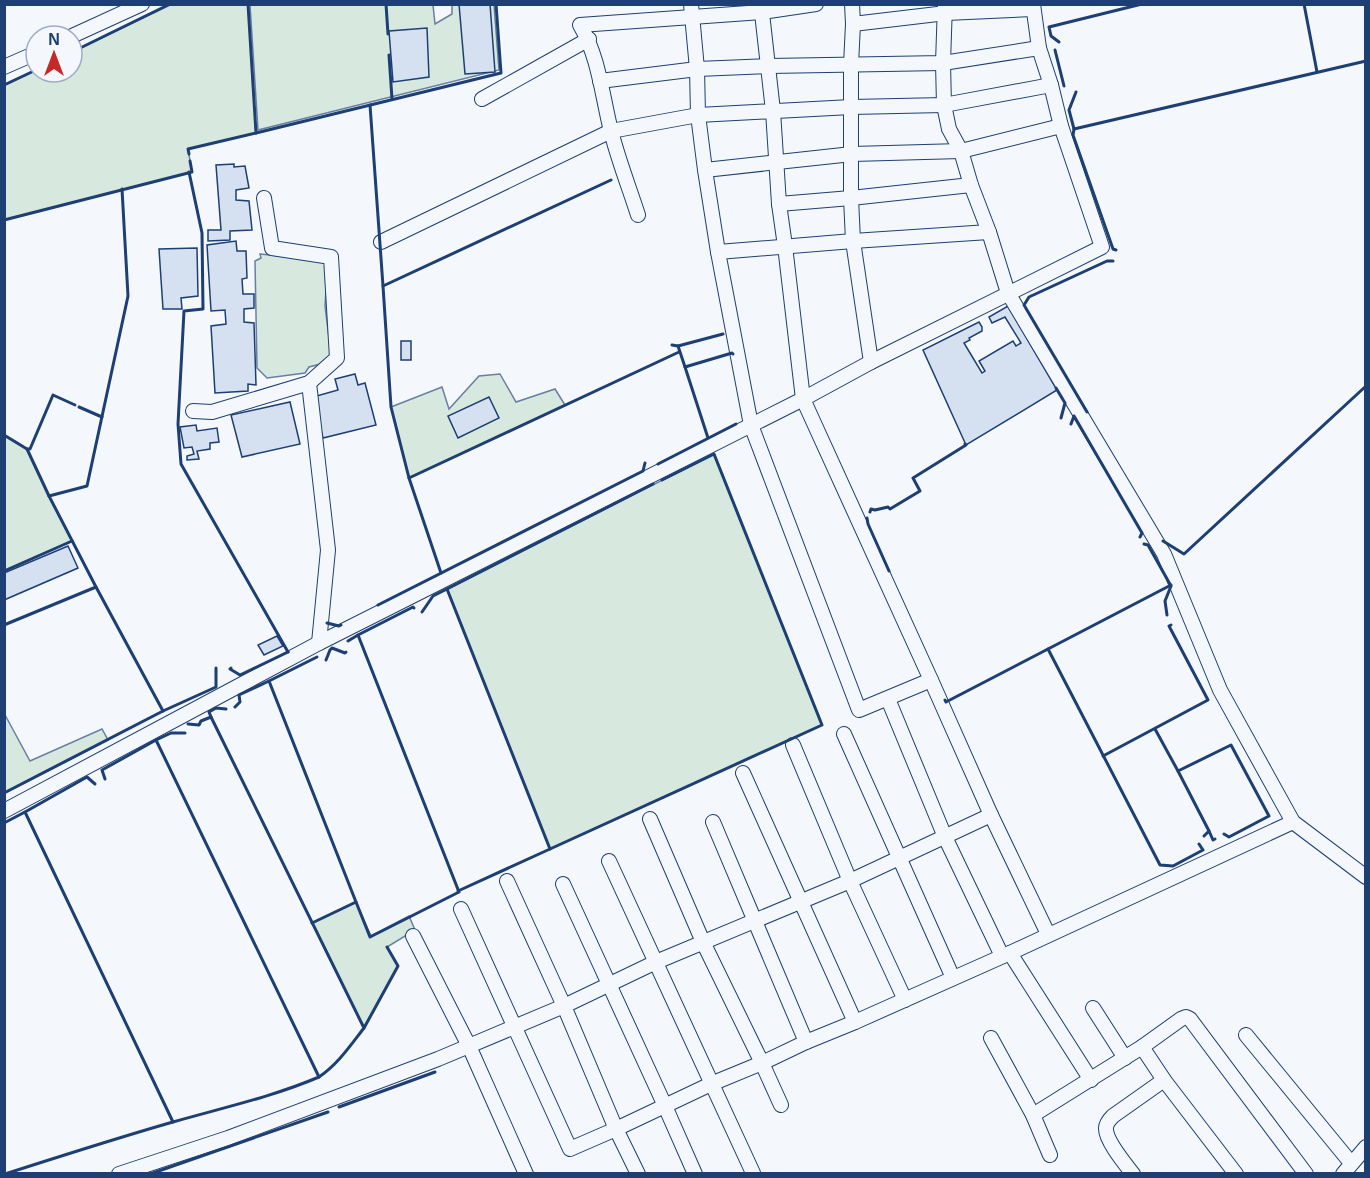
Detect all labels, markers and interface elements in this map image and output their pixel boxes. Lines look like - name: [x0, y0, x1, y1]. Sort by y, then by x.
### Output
- north arrow: [24, 24, 84, 84]
- text: N: [48, 31, 60, 48]

